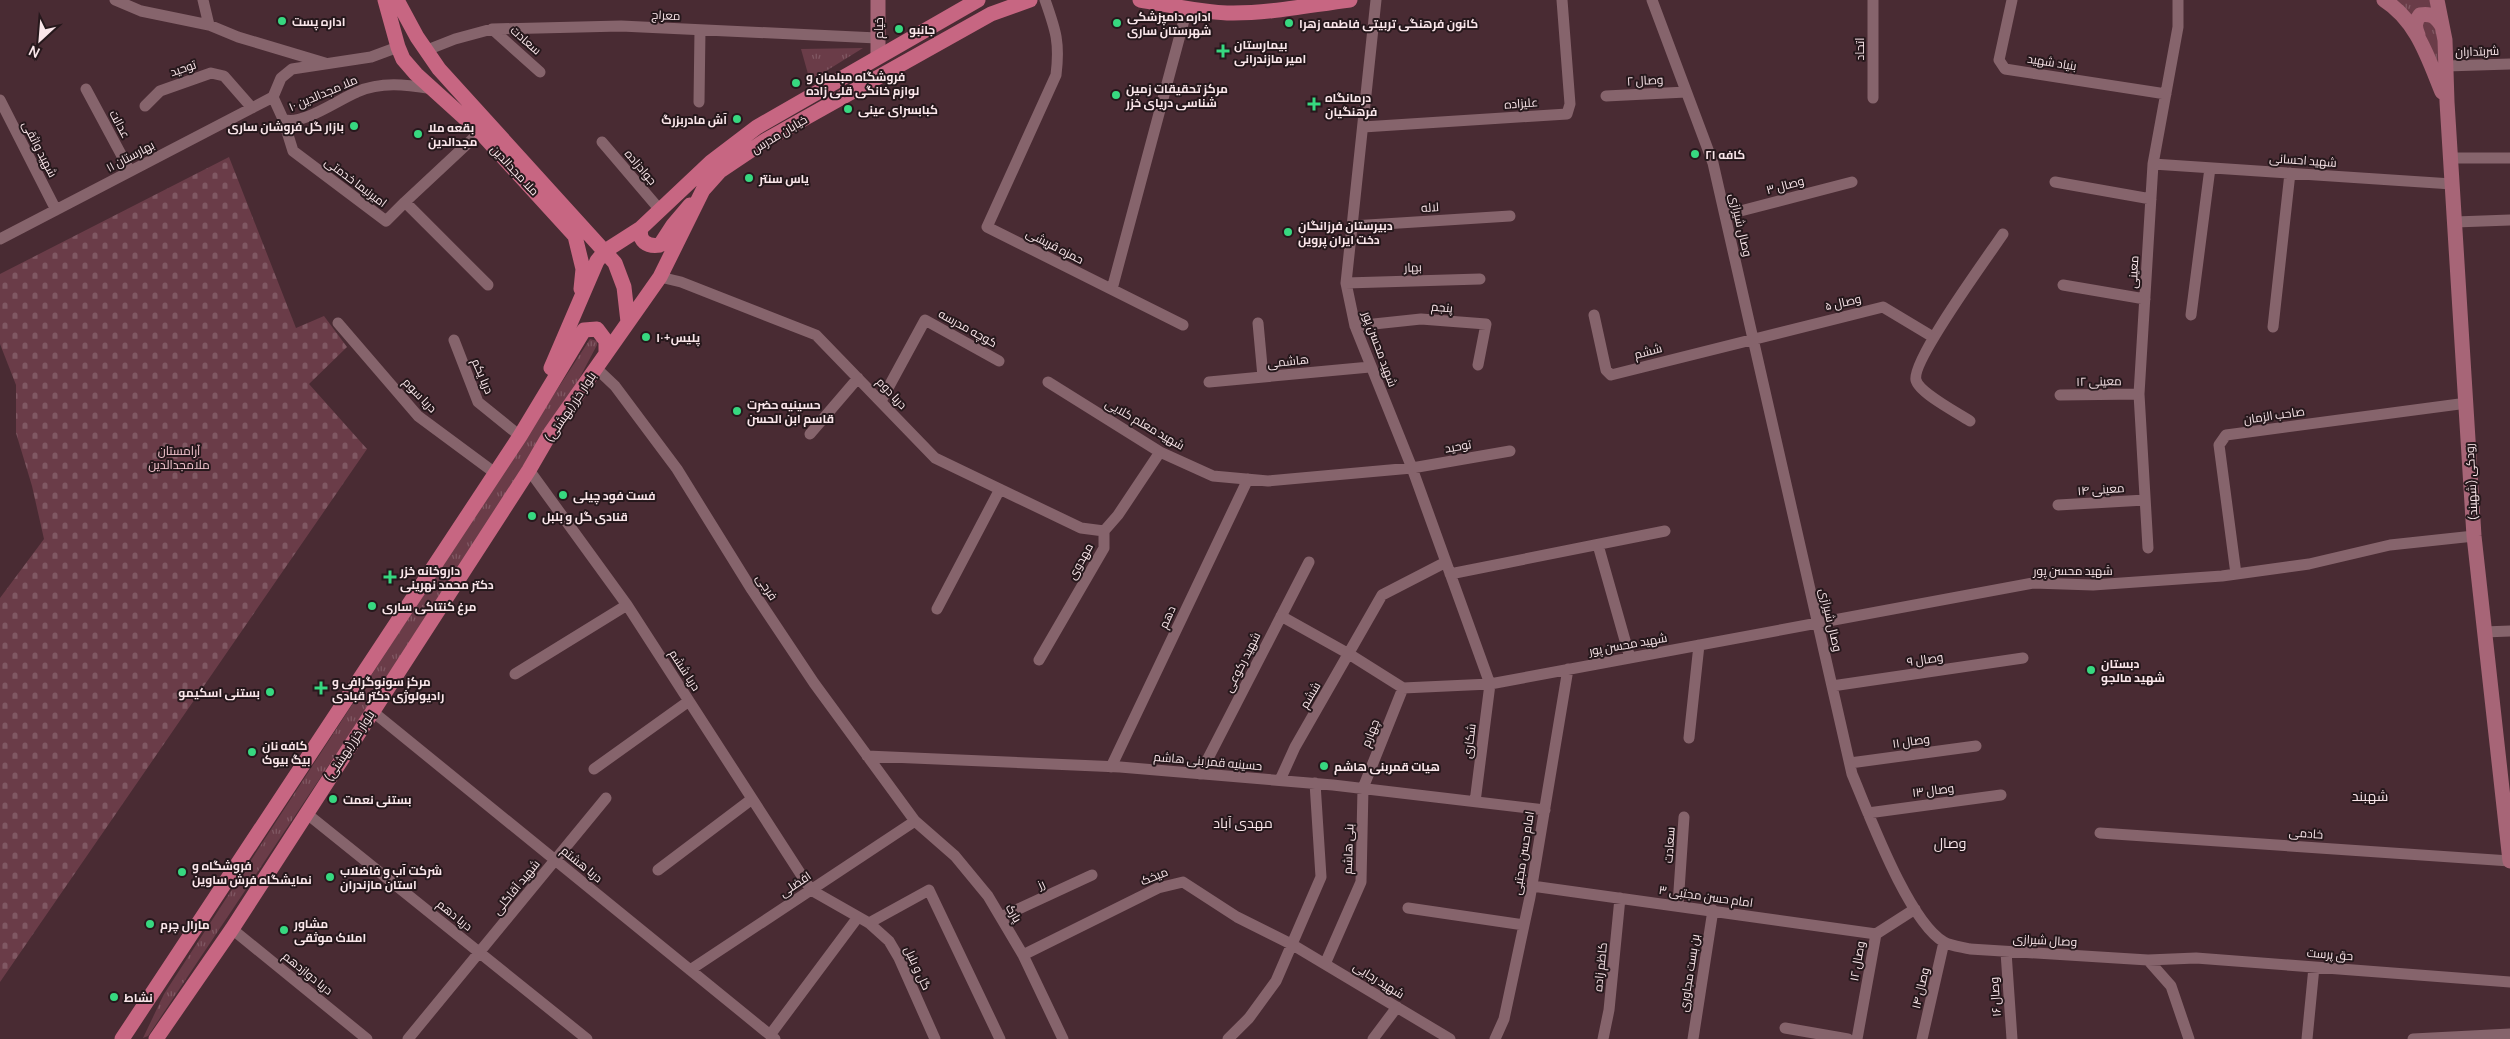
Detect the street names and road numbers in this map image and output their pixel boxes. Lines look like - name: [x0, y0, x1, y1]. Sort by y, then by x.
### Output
- street label: معراج: [651, 6, 681, 24]
- street label: خیام: [870, 17, 887, 39]
- street label: سعادت: [507, 22, 545, 59]
- street label: اتحاد: [1851, 37, 1868, 61]
- street label: شربتداران: [2455, 42, 2499, 60]
- street label: بنیاد شهید: [2026, 50, 2078, 74]
- street label: توحید: [168, 55, 199, 80]
- street label: ملا مجدالدین ١٠: [286, 71, 360, 115]
- street label: وصال ۲: [1626, 71, 1664, 89]
- street label: علیزاده: [1503, 93, 1539, 113]
- street label: عدالت: [105, 107, 135, 141]
- street label: خیابان مدرس: [748, 111, 810, 157]
- street label: شهید واثقی: [18, 118, 62, 180]
- street label: بهارستان ۱۱: [103, 136, 157, 176]
- street label: ملا مجدالدین: [487, 141, 543, 199]
- street label: جوادزاده: [621, 146, 661, 188]
- street label: شهید احسانی: [2269, 149, 2337, 171]
- street label: امیرنیما خدمتی: [321, 153, 391, 211]
- street label: وصال ۳: [1764, 172, 1806, 198]
- street label: وصال شیرازی: [1725, 192, 1757, 258]
- street label: لاله: [1420, 198, 1440, 216]
- street label: حمزه قریشی: [1023, 224, 1087, 268]
- street label: معینی: [2124, 255, 2142, 289]
- street label: بهار: [1403, 258, 1422, 276]
- street label: وصال ۵: [1823, 290, 1863, 314]
- street label: پنجم: [1430, 298, 1454, 317]
- street label: کوچه مدرسه: [935, 305, 1000, 352]
- street label: شهید محسن پور: [1357, 308, 1402, 390]
- street label: ششم: [1632, 339, 1664, 363]
- street label: هاشمی: [1266, 350, 1310, 372]
- street label: دریا یکم: [468, 356, 498, 397]
- street label: بلوار خزر(بهشتی): [540, 368, 600, 446]
- street label: معینی ۱۲: [2076, 372, 2122, 390]
- street label: دریا دوم: [873, 373, 911, 413]
- street label: دریا سوم: [399, 374, 441, 416]
- street label: شهید معلم کلایی: [1102, 394, 1188, 454]
- street label: صاحب الزمان: [2242, 402, 2306, 428]
- street label: توحید: [1443, 435, 1473, 457]
- street label: رودکی (شهبند): [2460, 443, 2482, 521]
- street label: معینی ۱۴: [2077, 479, 2125, 499]
- street label: مهدوی: [1063, 540, 1097, 582]
- street label: شهید محسن پور: [2032, 562, 2113, 580]
- street label: فرجی: [752, 571, 782, 603]
- street label: وصال شیرازی: [1815, 587, 1847, 653]
- street label: دهم: [1154, 603, 1180, 631]
- street label: شهید رکوعی: [1220, 629, 1264, 695]
- street label: شهید محسن پور: [1586, 629, 1669, 660]
- street label: دریا ششم: [665, 646, 705, 694]
- street label: وصال ۹: [1906, 648, 1944, 670]
- street label: ششم: [1296, 678, 1324, 711]
- street label: بلوار خزر(بهشتی): [320, 707, 378, 785]
- street label: چهارم: [1357, 717, 1384, 750]
- street label: شکاری: [1458, 722, 1480, 760]
- street label: وصال ۱۱: [1891, 730, 1931, 752]
- street label: حسینیه قمر بنی هاشم: [1153, 748, 1263, 774]
- street label: وصال ۱۳: [1911, 779, 1955, 801]
- street label: امام حسن مجتبی: [1508, 810, 1538, 896]
- street label: بنی هاشم: [1339, 823, 1357, 875]
- street label: خادمی: [2288, 823, 2324, 843]
- street label: سعادت: [1659, 826, 1679, 864]
- street label: دریا هشتم: [557, 842, 607, 886]
- street label: شهید آقاگلی: [488, 856, 544, 918]
- street label: میخک: [1138, 863, 1170, 889]
- street label: افضلی: [776, 867, 814, 901]
- street label: رز: [1034, 875, 1047, 893]
- street label: امام حسن مجتبی ۳: [1658, 881, 1754, 911]
- street label: دریا دهم: [434, 895, 477, 935]
- street label: پارک: [1001, 900, 1027, 927]
- street label: وصال شیرازی: [2012, 930, 2078, 950]
- street label: بن بست مجاوری: [1674, 933, 1704, 1013]
- street label: وصال ۱۲: [1845, 940, 1869, 982]
- street label: کاظم زاده: [1589, 942, 1611, 992]
- street label: گل و بلبل: [900, 943, 936, 993]
- street label: حق پرست: [2306, 944, 2354, 965]
- street label: دریا دوازدهم: [279, 947, 337, 999]
- street label: شهید رجایی: [1350, 958, 1408, 1002]
- street label: وصال ۱۴: [1907, 966, 1933, 1010]
- street label: وصال ۱۶: [1985, 977, 2005, 1017]

